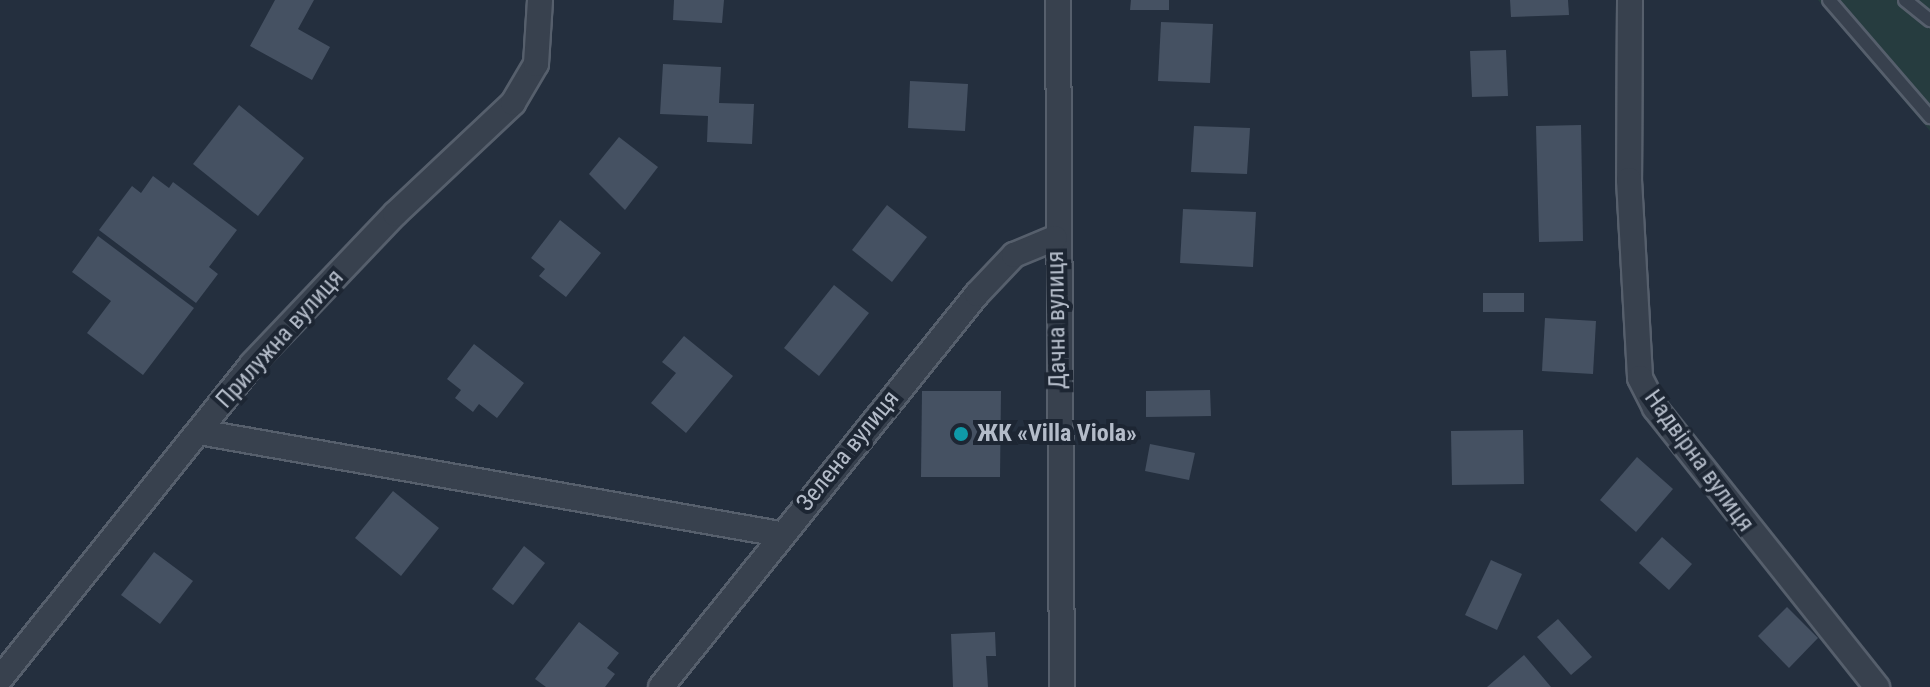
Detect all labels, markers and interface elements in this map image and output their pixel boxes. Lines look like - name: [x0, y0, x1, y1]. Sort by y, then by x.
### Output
- street label: Дачна вулиця: [1041, 251, 1073, 389]
- street label: Прилужна вулиця: [210, 264, 350, 414]
- street label: Зелена вулиця: [791, 385, 905, 517]
- street label: Надвірна вулиця: [1638, 385, 1760, 537]
- place label: ЖК «Villa Viola»: [977, 420, 1137, 448]
- marker: ЖК «Villa Viola»: [952, 425, 970, 443]

